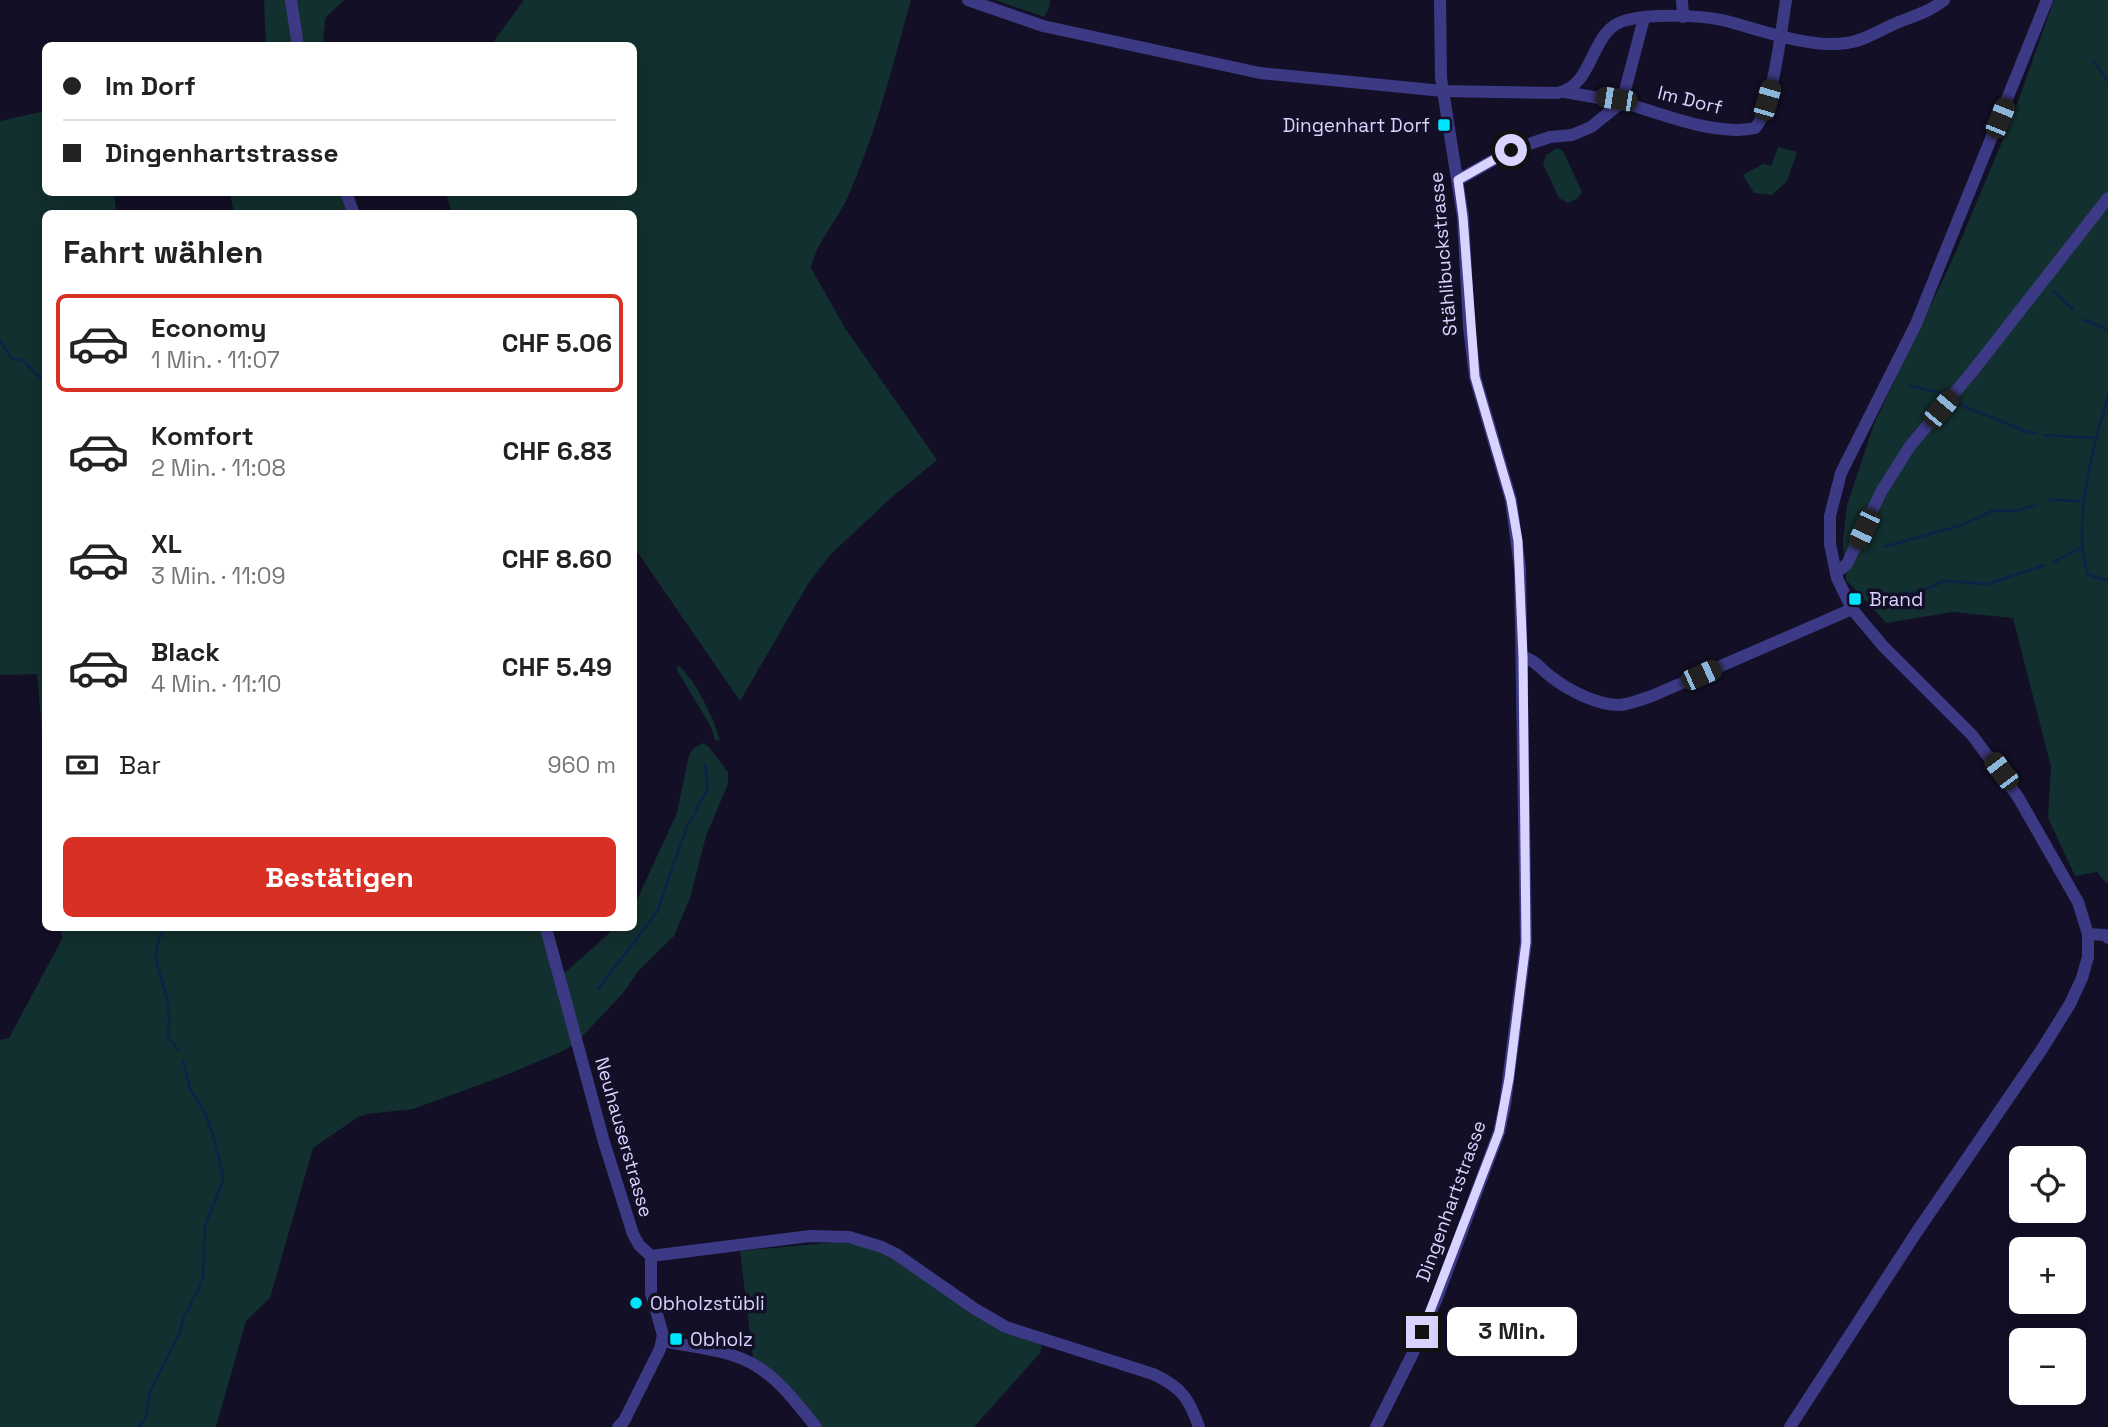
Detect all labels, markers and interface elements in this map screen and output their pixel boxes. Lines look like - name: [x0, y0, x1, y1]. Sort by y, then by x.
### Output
- text: Im Dorf: [105, 69, 196, 103]
- car: [1752, 77, 1783, 123]
- street label: Im Dorf: [1655, 80, 1725, 120]
- car: [1594, 85, 1639, 113]
- car: [1983, 95, 2018, 141]
- place label: Dingenhart Dorf: [1283, 113, 1430, 138]
- marker: Dingenhart Dorf: [1436, 117, 1452, 133]
- route start: [1495, 134, 1527, 166]
- text: Dingenhartstrasse: [105, 136, 338, 170]
- street label: Stählibuckstrasse: [1423, 171, 1463, 337]
- text: Fahrt wählen: [63, 232, 263, 272]
- text: Economy: [151, 311, 267, 345]
- icon: car: [67, 312, 130, 375]
- text: CHF 5.06: [502, 326, 612, 360]
- text: 1 Min. · 11:07: [151, 345, 280, 375]
- car: [1920, 386, 1963, 432]
- text: Komfort: [151, 419, 254, 453]
- icon: car: [67, 420, 130, 483]
- text: CHF 6.83: [503, 434, 612, 468]
- text: 2 Min. · 11:08: [151, 453, 286, 483]
- car: [1846, 506, 1883, 552]
- text: XL: [151, 527, 182, 561]
- icon: car: [67, 528, 130, 591]
- text: CHF 8.60: [502, 542, 612, 576]
- text: 3 Min. · 11:09: [151, 561, 286, 591]
- place label: Brand: [1869, 587, 1923, 612]
- marker: Brand: [1847, 591, 1863, 607]
- text: Black: [151, 635, 220, 669]
- icon: car: [67, 636, 130, 699]
- text: CHF 5.49: [502, 650, 612, 684]
- car: [1678, 657, 1725, 693]
- text: 4 Min. · 11:10: [151, 669, 282, 699]
- icon: cash: [63, 746, 101, 784]
- text: Bar: [119, 748, 161, 782]
- car: [1980, 748, 2023, 794]
- text: 960 m: [547, 750, 616, 780]
- button: Bestätigen: [63, 837, 616, 917]
- street label: Neuhauserstrasse: [589, 1054, 659, 1220]
- street label: Dingenhartstrasse: [1410, 1117, 1492, 1285]
- map controls: [2009, 1146, 2086, 1405]
- button: locate: [2009, 1146, 2086, 1223]
- button: +: [2009, 1237, 2086, 1314]
- place label: Obholzstübli: [650, 1291, 765, 1316]
- marker: Obholzstübli: [628, 1295, 644, 1311]
- callout: 3 Min.: [1446, 1308, 1576, 1356]
- route end: [1406, 1316, 1438, 1348]
- text: 3 Min.: [1478, 1316, 1546, 1346]
- place label: Obholz: [690, 1327, 753, 1352]
- button: −: [2009, 1328, 2086, 1405]
- marker: Obholz: [668, 1331, 684, 1347]

